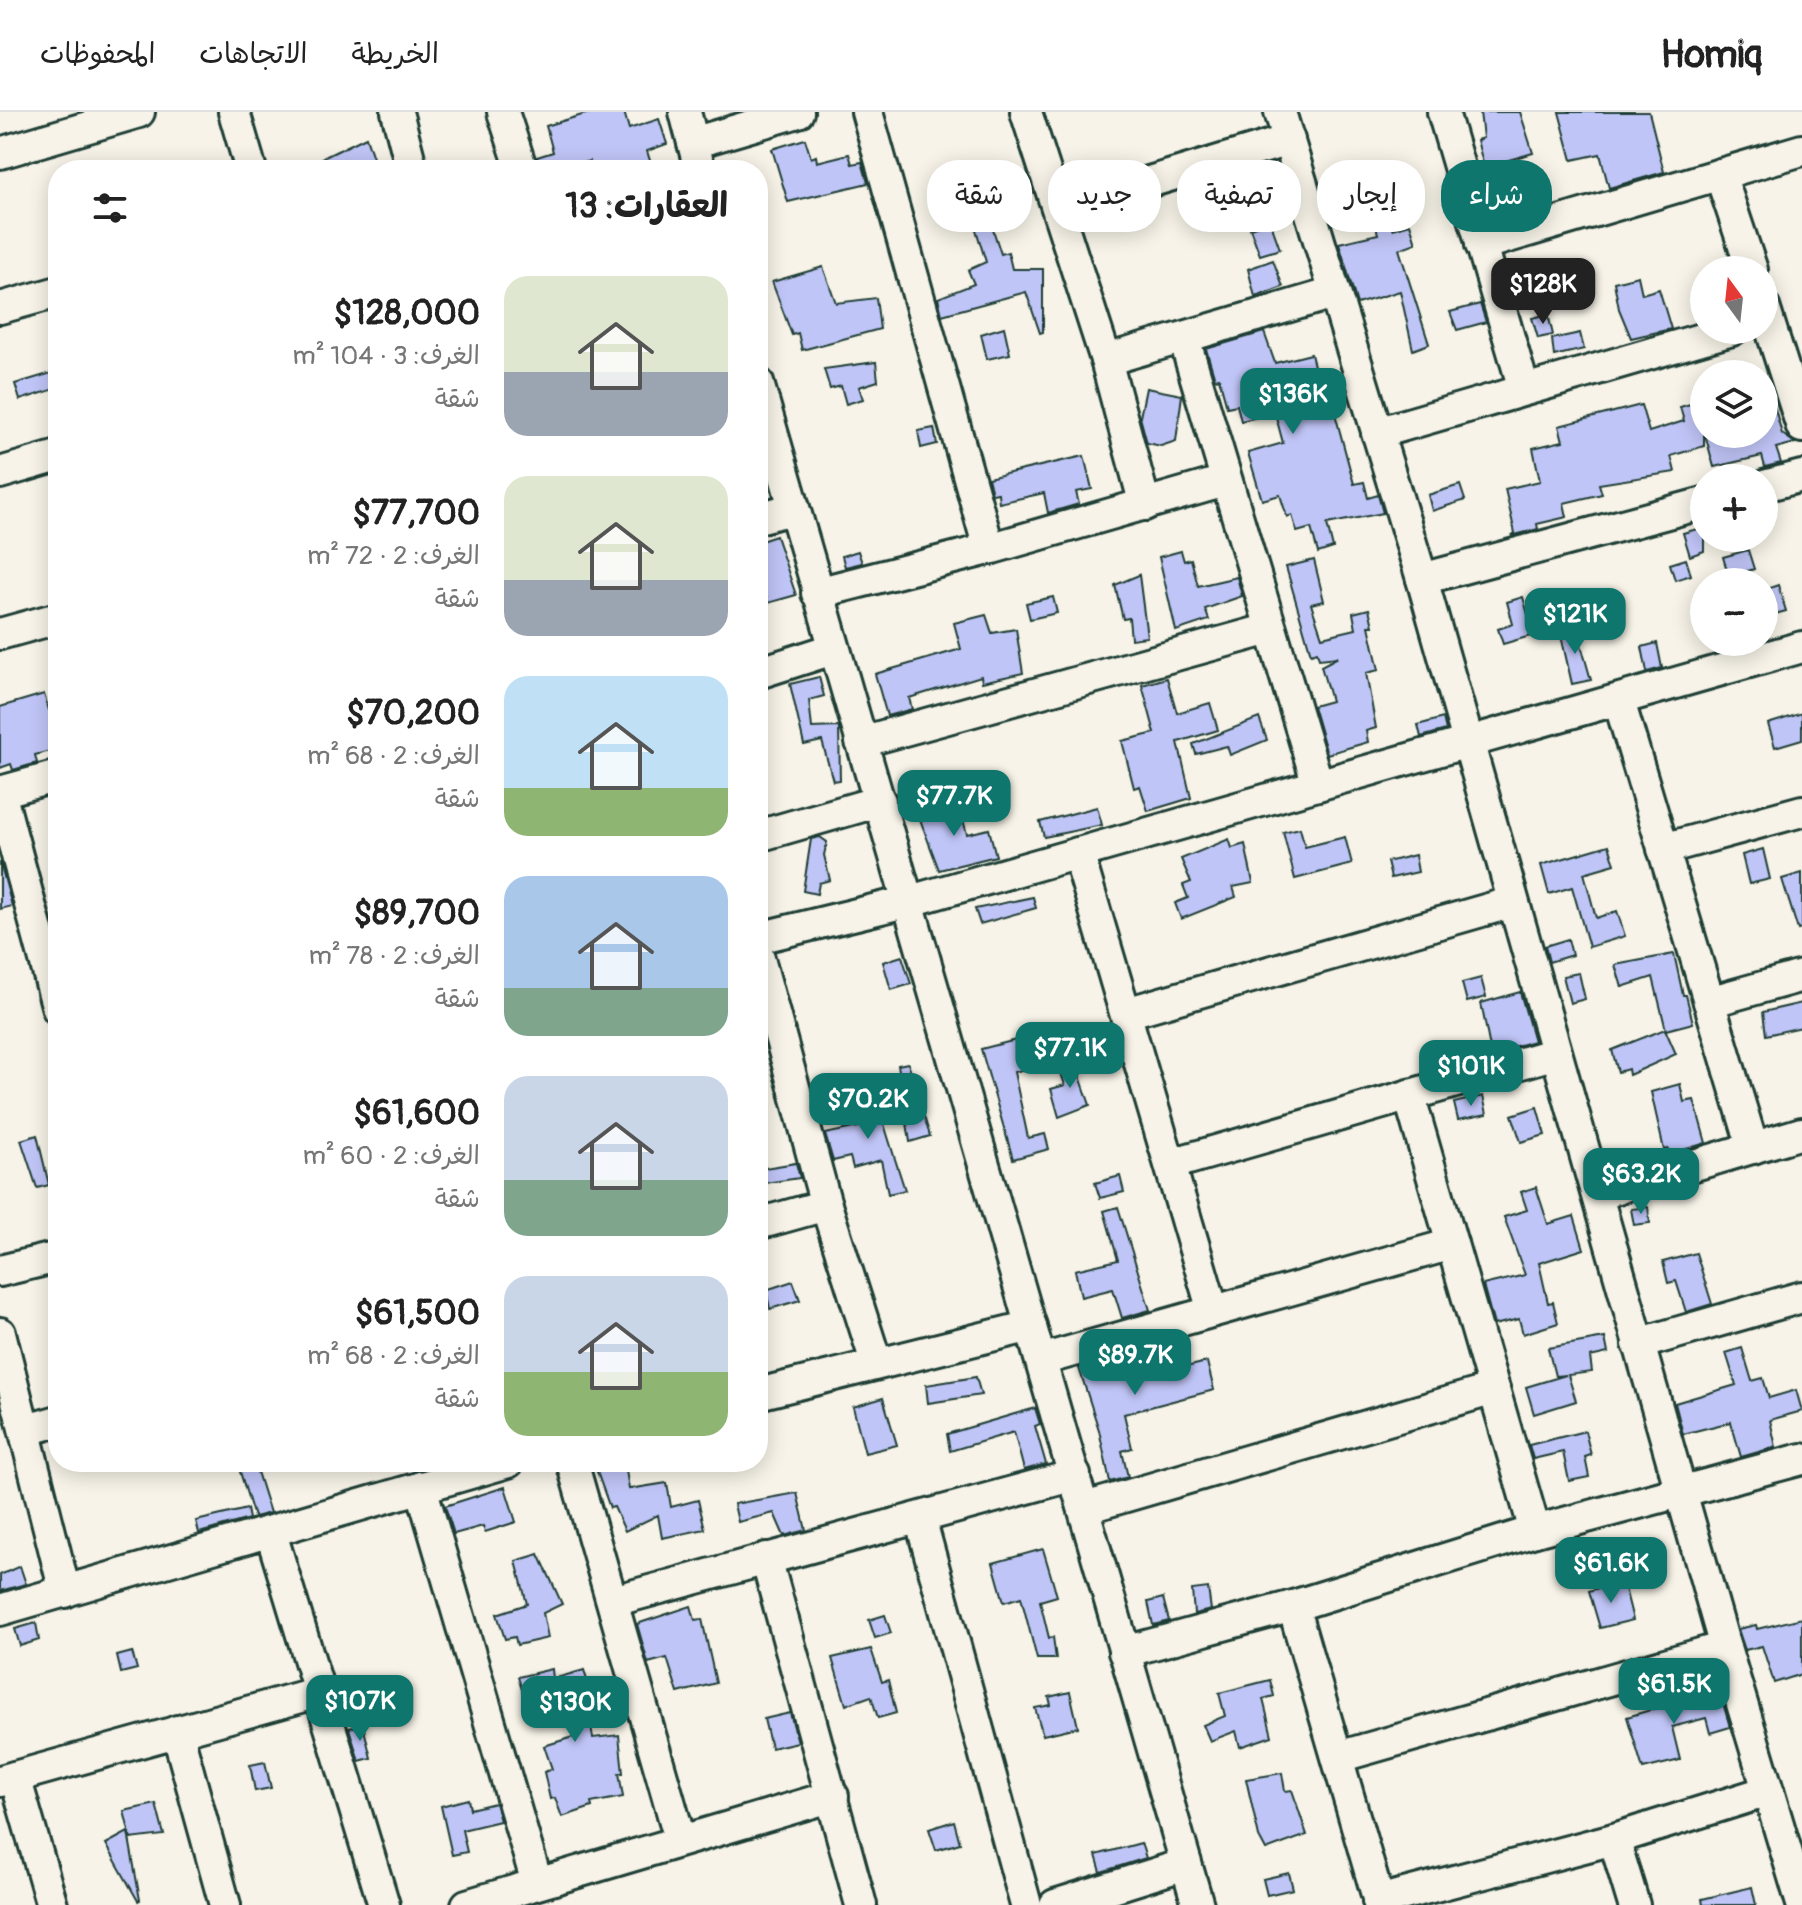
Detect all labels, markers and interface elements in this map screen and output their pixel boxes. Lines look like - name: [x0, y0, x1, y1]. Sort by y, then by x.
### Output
- text: Homiq: [1660, 31, 1762, 79]
- text: المحفوظات: [40, 37, 155, 72]
- text: الاتجاهات: [199, 37, 307, 72]
- text: الخريطة: [351, 37, 439, 72]
- chip: شقة: [927, 160, 1032, 232]
- chip: جديد: [1048, 160, 1161, 232]
- chip: تصفية: [1177, 160, 1301, 232]
- chip: إيجار: [1317, 160, 1425, 232]
- chip: شراء: [1441, 160, 1552, 232]
- text: العقارات: 13: [565, 185, 728, 228]
- icon: filters: [88, 186, 132, 230]
- north arrow: [1690, 256, 1778, 344]
- map controls: [1690, 256, 1778, 656]
- pin: $128K: [1487, 258, 1599, 326]
- text: $128K: [1509, 268, 1577, 300]
- text: $128,000: [334, 292, 480, 335]
- icon: home: [568, 308, 664, 404]
- text: الغرف: 3 · 104 m²: [293, 340, 480, 372]
- button: layers: [1690, 360, 1778, 448]
- pin: $136K: [1237, 368, 1349, 436]
- text: $136K: [1258, 378, 1328, 410]
- text: شقة: [435, 383, 480, 415]
- button: +: [1690, 464, 1778, 552]
- text: $77,700: [353, 492, 480, 535]
- icon: home: [568, 508, 664, 604]
- text: الغرف: 2 · 72 m²: [307, 540, 480, 572]
- button: −: [1690, 568, 1778, 656]
- text: شقة: [435, 583, 480, 615]
- pin: $121K: [1519, 588, 1631, 656]
- text: $121K: [1543, 598, 1607, 630]
- text: $70,200: [346, 692, 480, 735]
- icon: home: [568, 708, 664, 804]
- text: الغرف: 2 · 68 m²: [307, 740, 480, 772]
- pin: $77.7K: [889, 770, 1019, 838]
- text: $77.7K: [916, 780, 992, 812]
- text: شقة: [435, 783, 480, 815]
- text: $89,700: [354, 892, 480, 935]
- icon: home: [568, 908, 664, 1004]
- text: الغرف: 2 · 78 m²: [309, 940, 480, 972]
- text: شقة: [435, 983, 480, 1015]
- pin: $77.1K: [1005, 1022, 1135, 1090]
- text: $77.1K: [1033, 1032, 1107, 1064]
- pin: $101K: [1415, 1040, 1527, 1108]
- text: $101K: [1437, 1050, 1505, 1082]
- pin: $70.2K: [803, 1073, 933, 1141]
- text: $70.2K: [827, 1083, 909, 1115]
- text: $61,600: [354, 1092, 480, 1135]
- icon: home: [568, 1108, 664, 1204]
- text: الغرف: 2 · 60 m²: [303, 1140, 480, 1172]
- pin: $63.2K: [1576, 1148, 1706, 1216]
- text: $63.2K: [1601, 1158, 1681, 1190]
- text: شقة: [435, 1183, 480, 1215]
- text: $61,500: [355, 1292, 480, 1335]
- icon: home: [568, 1308, 664, 1404]
- pin: $89.7K: [1070, 1329, 1200, 1397]
- text: $89.7K: [1097, 1339, 1173, 1371]
- text: الغرف: 2 · 68 m²: [307, 1340, 480, 1372]
- text: شقة: [435, 1383, 480, 1415]
- pin: $61.6K: [1546, 1537, 1676, 1605]
- text: $61.6K: [1573, 1547, 1649, 1579]
- pin: $61.5K: [1609, 1658, 1739, 1726]
- text: $61.5K: [1637, 1668, 1711, 1700]
- pin: $107K: [304, 1675, 416, 1743]
- pin: $130K: [519, 1676, 631, 1744]
- text: $107K: [324, 1685, 396, 1717]
- text: $130K: [539, 1686, 611, 1718]

